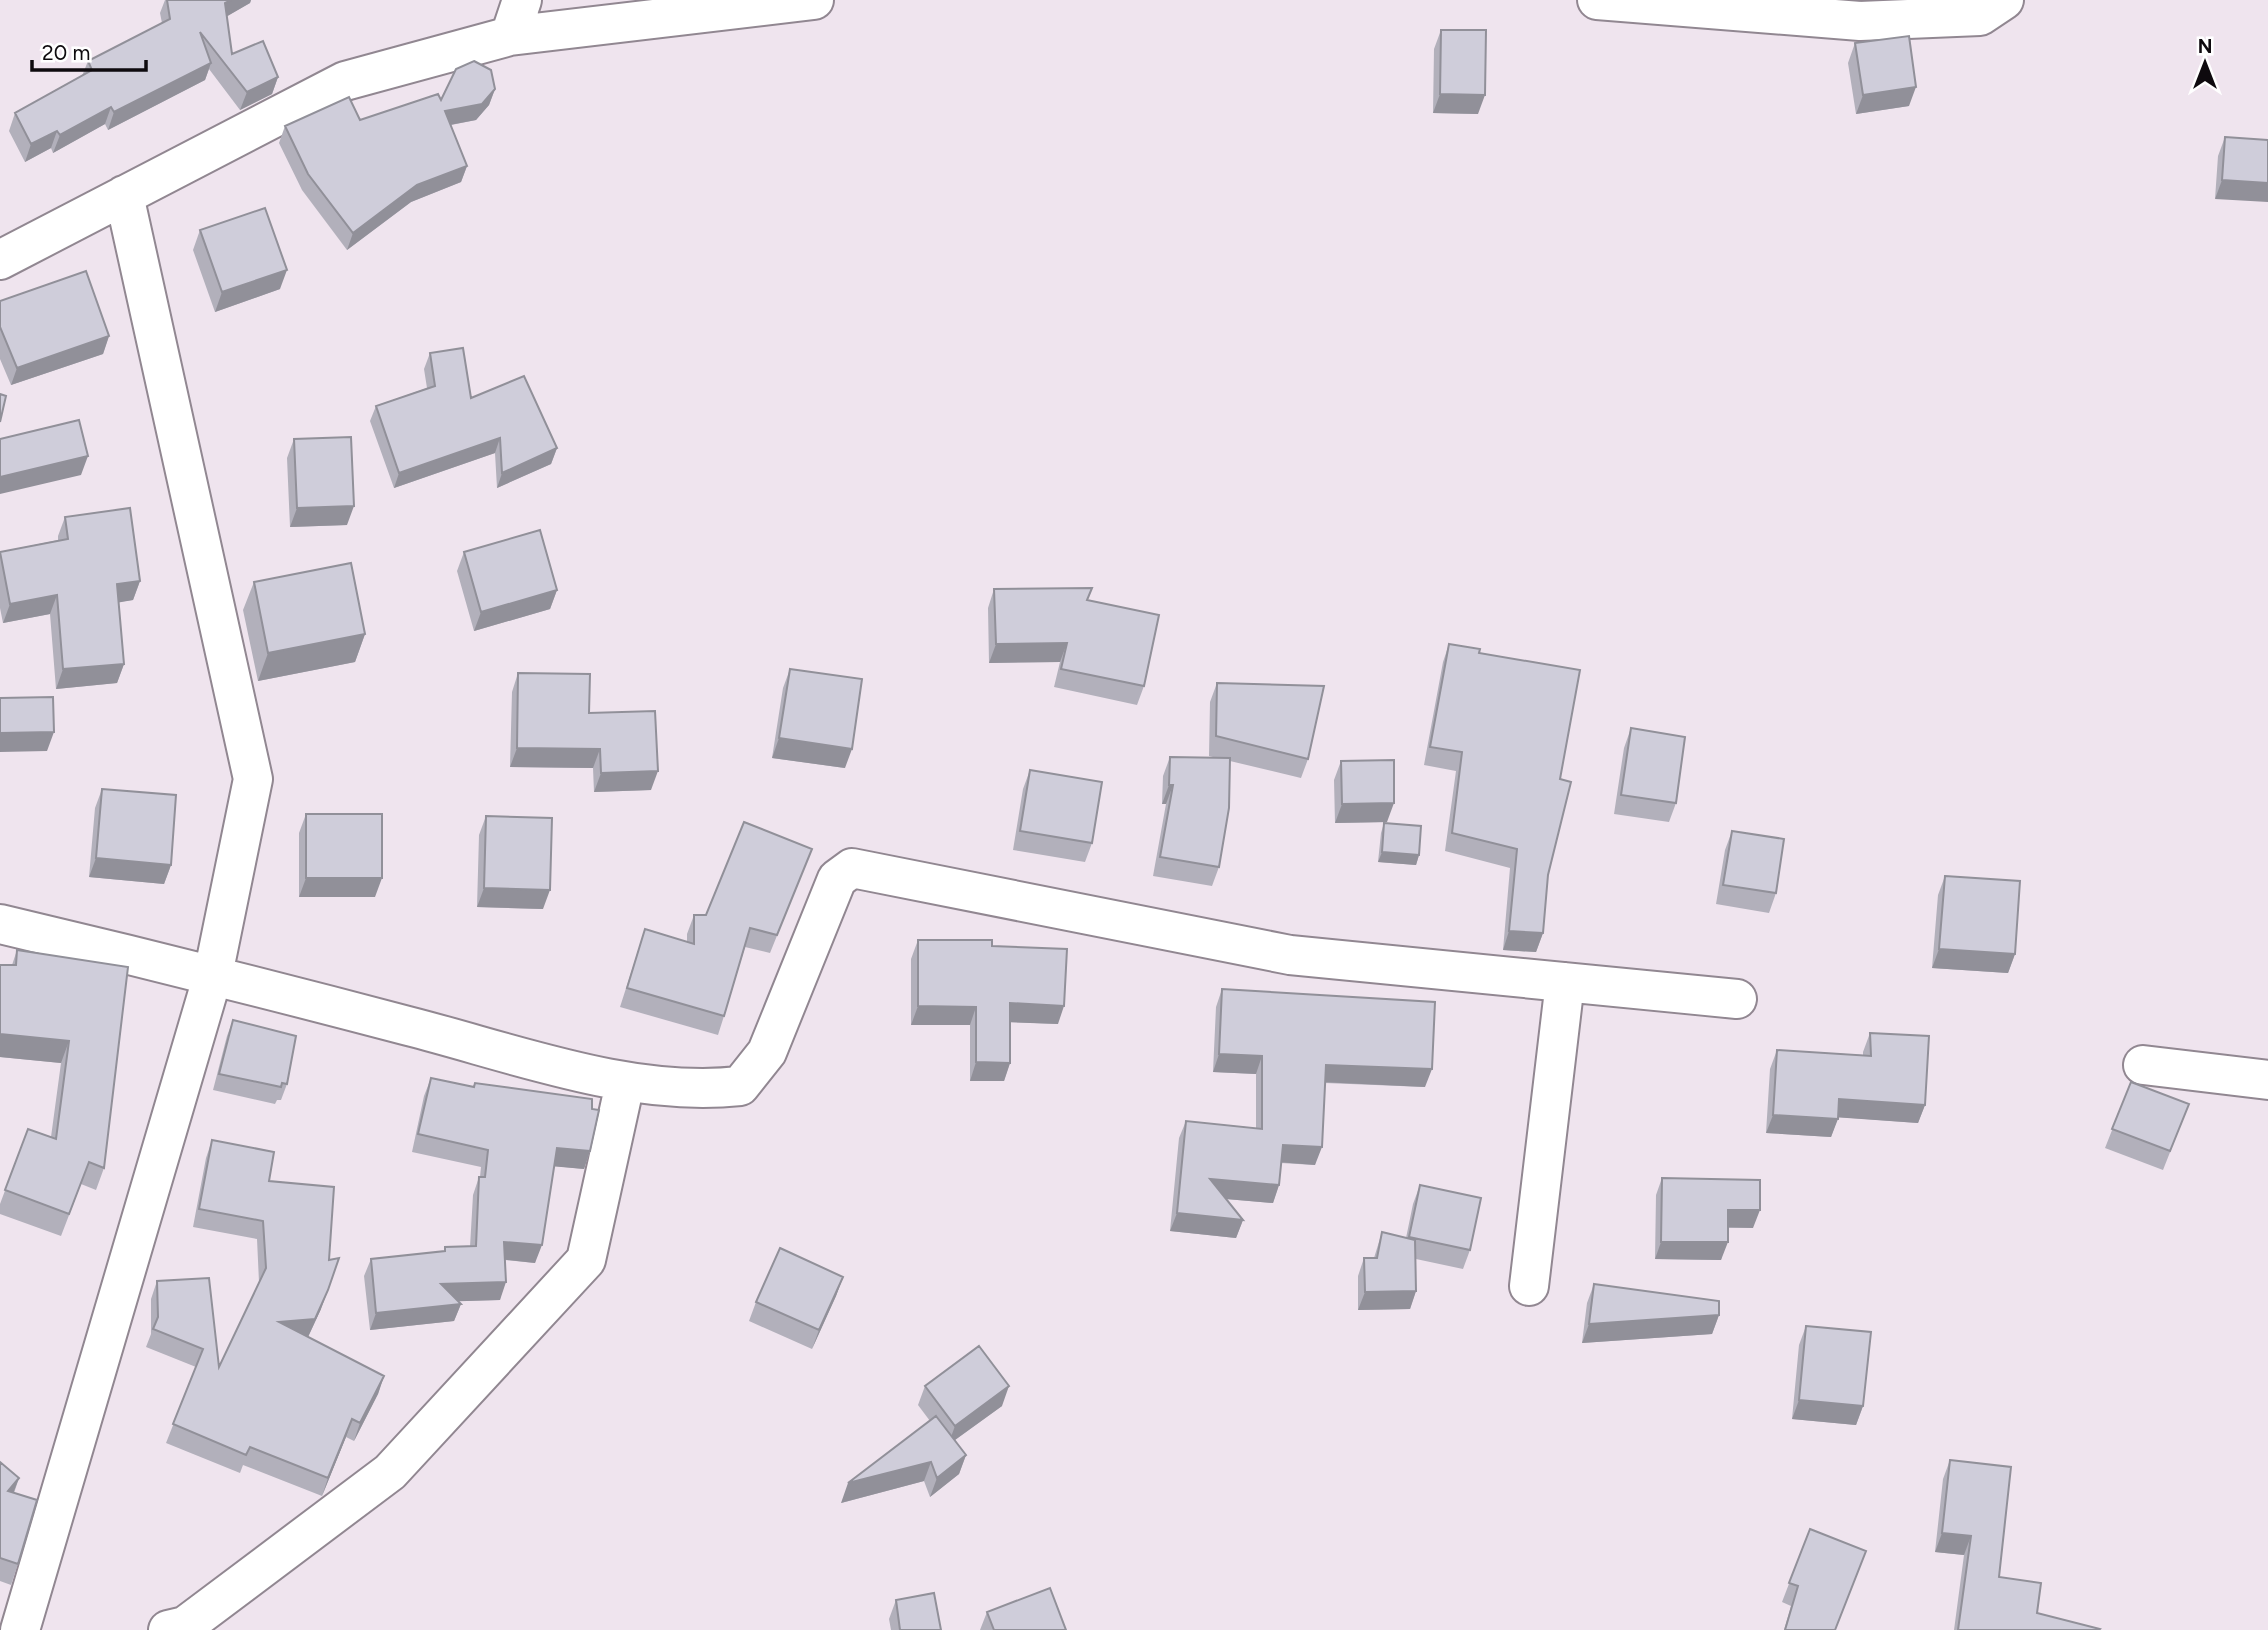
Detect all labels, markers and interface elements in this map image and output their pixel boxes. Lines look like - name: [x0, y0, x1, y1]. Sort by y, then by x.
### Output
- scale bar: [32, 28, 145, 72]
- north arrow: [2170, 28, 2240, 98]
- text: N: [2198, 35, 2212, 58]
- text: 20 m: [42, 40, 90, 65]

